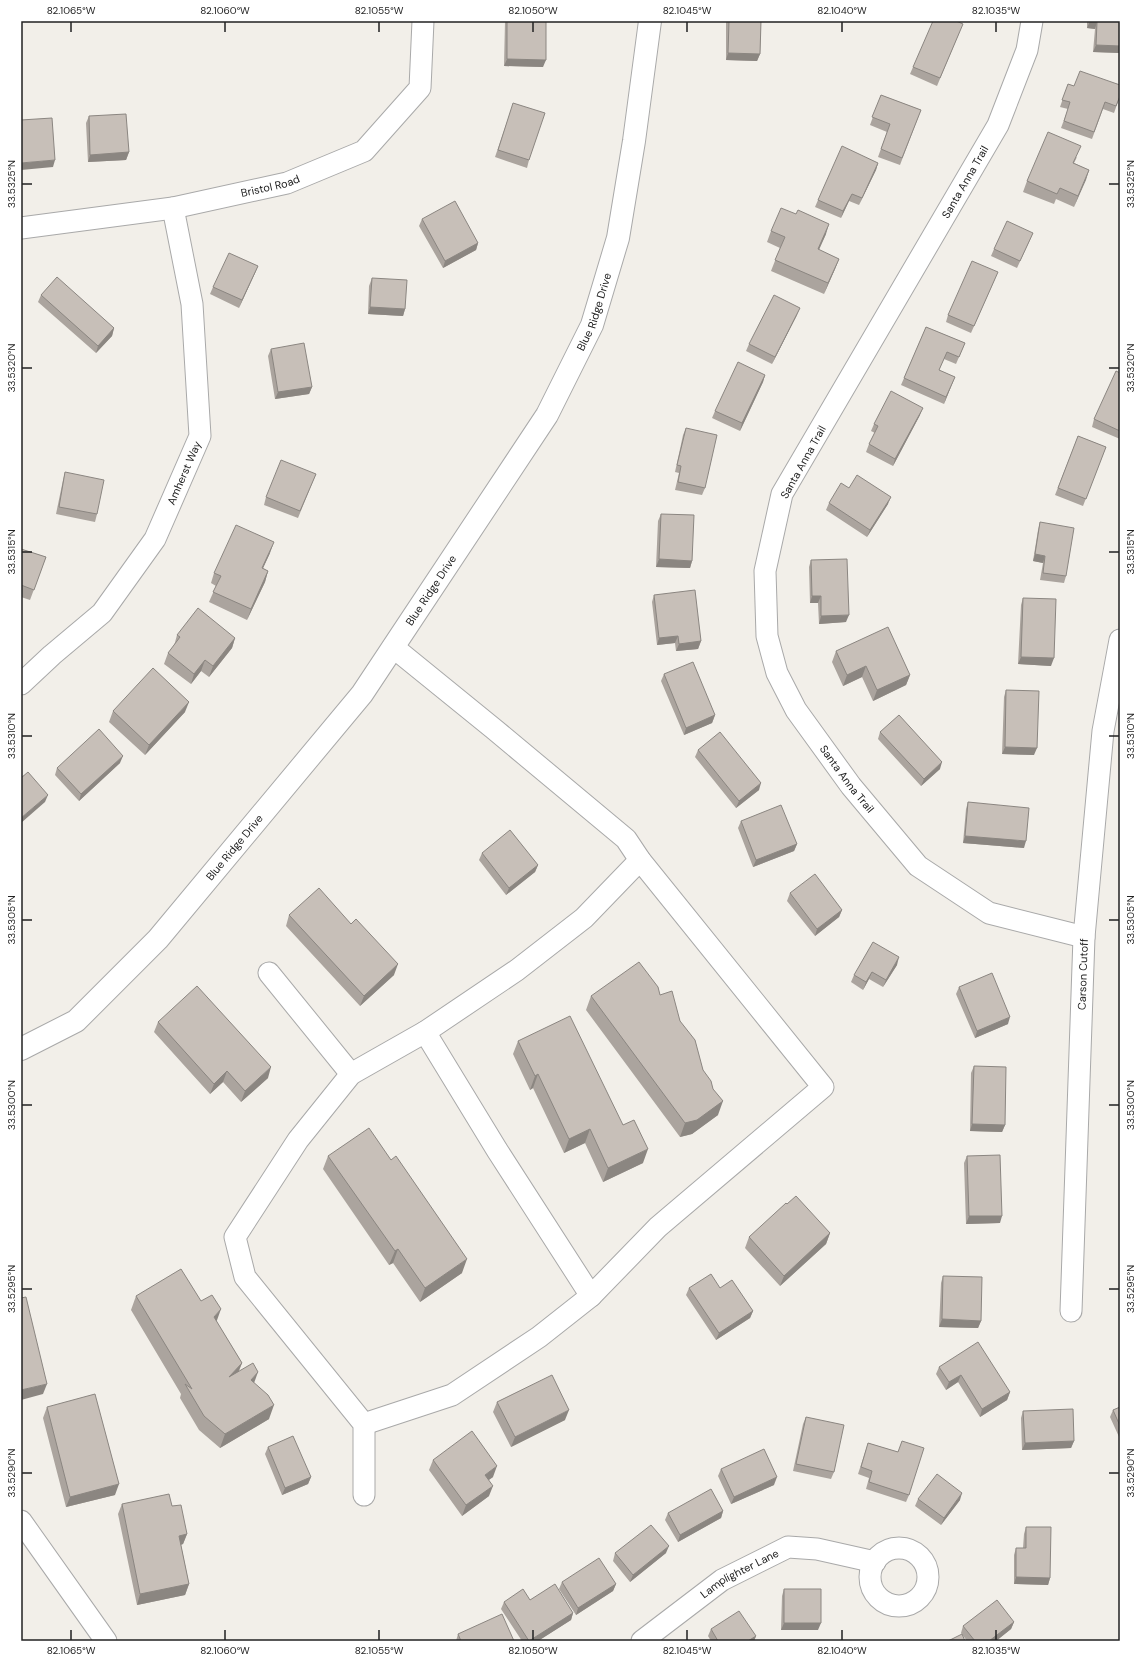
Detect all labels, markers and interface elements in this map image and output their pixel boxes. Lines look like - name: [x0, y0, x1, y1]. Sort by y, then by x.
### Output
- text: 82.1065°W: [47, 4, 96, 17]
- text: 82.1060°W: [200, 4, 250, 17]
- text: 82.1055°W: [355, 4, 404, 17]
- text: 82.1050°W: [508, 4, 558, 17]
- text: 82.1045°W: [663, 4, 712, 17]
- text: 82.1040°W: [817, 4, 867, 17]
- text: 82.1035°W: [972, 4, 1021, 17]
- street label: Santa Anna Trail: [939, 143, 991, 221]
- text: 33.5325°N: [5, 160, 18, 208]
- text: 33.5325°N: [1124, 160, 1137, 208]
- street label: Bristol Road: [239, 171, 302, 200]
- street label: Blue Ridge Drive: [573, 271, 614, 353]
- text: 33.5320°N: [5, 344, 18, 392]
- text: 33.5320°N: [1124, 344, 1137, 392]
- street label: Santa Anna Trail: [777, 423, 829, 501]
- street label: Amherst Way: [164, 439, 204, 507]
- text: 33.5315°N: [5, 529, 18, 575]
- text: 33.5315°N: [1124, 529, 1137, 575]
- street label: Blue Ridge Drive: [402, 552, 459, 628]
- text: 33.5310°N: [5, 713, 18, 759]
- text: 33.5310°N: [1124, 713, 1137, 759]
- street label: Santa Anna Trail: [817, 742, 877, 816]
- street label: Blue Ridge Drive: [203, 811, 266, 883]
- text: 33.5305°N: [5, 895, 18, 945]
- text: 33.5305°N: [1124, 895, 1137, 945]
- street label: Carson Cutoff: [1074, 938, 1091, 1010]
- text: 33.5300°N: [5, 1080, 18, 1130]
- text: 33.5300°N: [1124, 1080, 1137, 1130]
- text: 33.5295°N: [5, 1265, 18, 1313]
- text: 33.5295°N: [1124, 1265, 1137, 1313]
- text: 33.5290°N: [5, 1448, 18, 1497]
- text: 33.5290°N: [1124, 1448, 1137, 1497]
- street label: Lamplighter Lane: [697, 1546, 781, 1601]
- text: 82.1065°W: [47, 1644, 96, 1657]
- text: 82.1060°W: [200, 1644, 250, 1657]
- text: 82.1055°W: [355, 1644, 404, 1657]
- text: 82.1050°W: [508, 1644, 558, 1657]
- text: 82.1045°W: [663, 1644, 712, 1657]
- text: 82.1040°W: [817, 1644, 867, 1657]
- text: 82.1035°W: [972, 1644, 1021, 1657]

